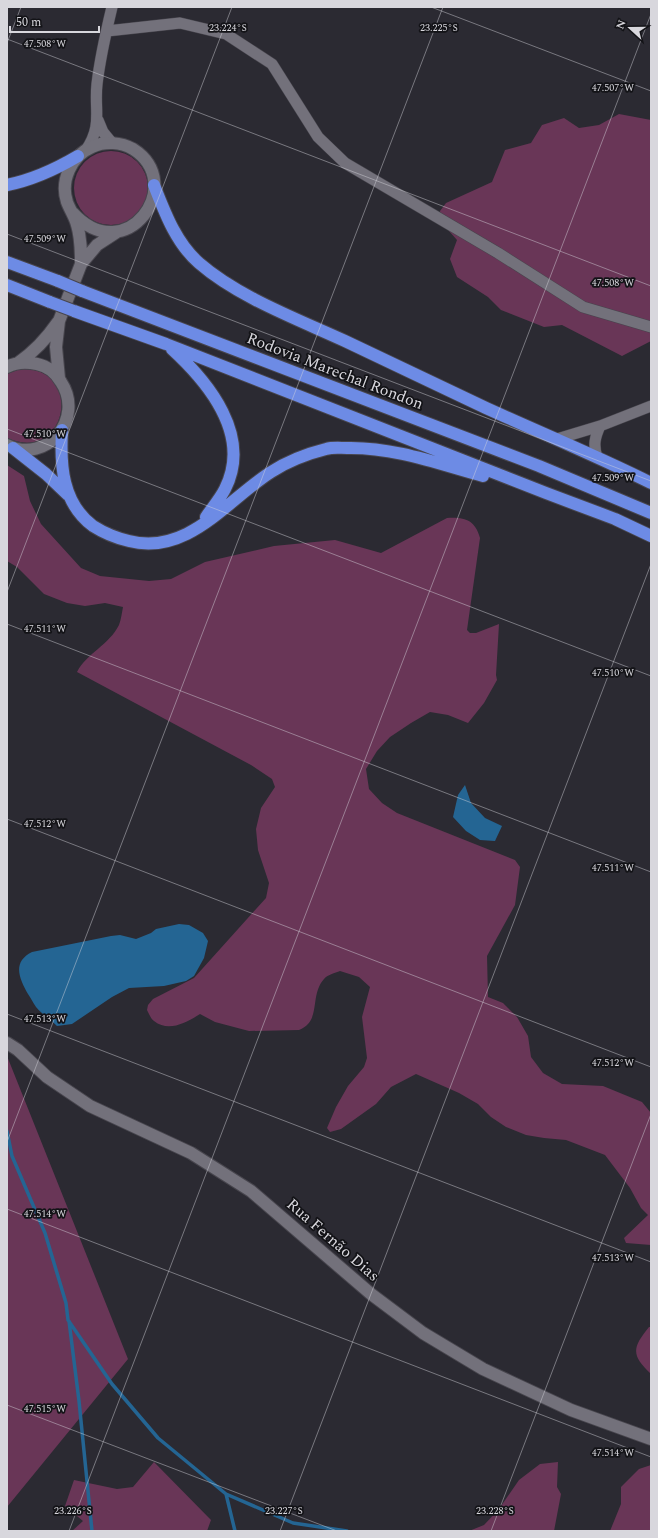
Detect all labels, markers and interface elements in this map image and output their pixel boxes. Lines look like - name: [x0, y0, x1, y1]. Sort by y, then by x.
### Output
- scale bar: [10, 8, 99, 34]
- north arrow: [610, 8, 650, 48]
- text: 50 m: [16, 13, 41, 32]
- text: N: [612, 17, 631, 32]
- text: 23.224°S: [209, 20, 247, 36]
- text: 23.225°S: [420, 20, 458, 36]
- text: 47.508°W: [24, 36, 66, 52]
- text: 47.507°W: [592, 80, 634, 96]
- text: 47.509°W: [24, 231, 66, 247]
- text: 47.508°W: [592, 275, 634, 291]
- street label: Rodovia Marechal Rondon: [243, 326, 427, 416]
- text: 47.510°W: [24, 426, 66, 442]
- text: 47.509°W: [592, 470, 634, 486]
- text: 47.511°W: [24, 621, 66, 637]
- text: 47.510°W: [592, 665, 634, 681]
- text: 47.512°W: [24, 816, 66, 832]
- text: 47.511°W: [592, 860, 634, 876]
- text: 47.513°W: [24, 1011, 66, 1027]
- text: 47.512°W: [592, 1055, 634, 1071]
- street label: Rua Fernão Dias: [281, 1193, 385, 1287]
- text: 47.514°W: [24, 1206, 66, 1222]
- text: 47.513°W: [592, 1250, 634, 1266]
- text: 47.515°W: [24, 1401, 66, 1417]
- text: 47.514°W: [592, 1445, 634, 1461]
- text: 23.226°S: [54, 1503, 92, 1519]
- text: 23.227°S: [265, 1503, 303, 1519]
- text: 23.228°S: [476, 1503, 514, 1519]

